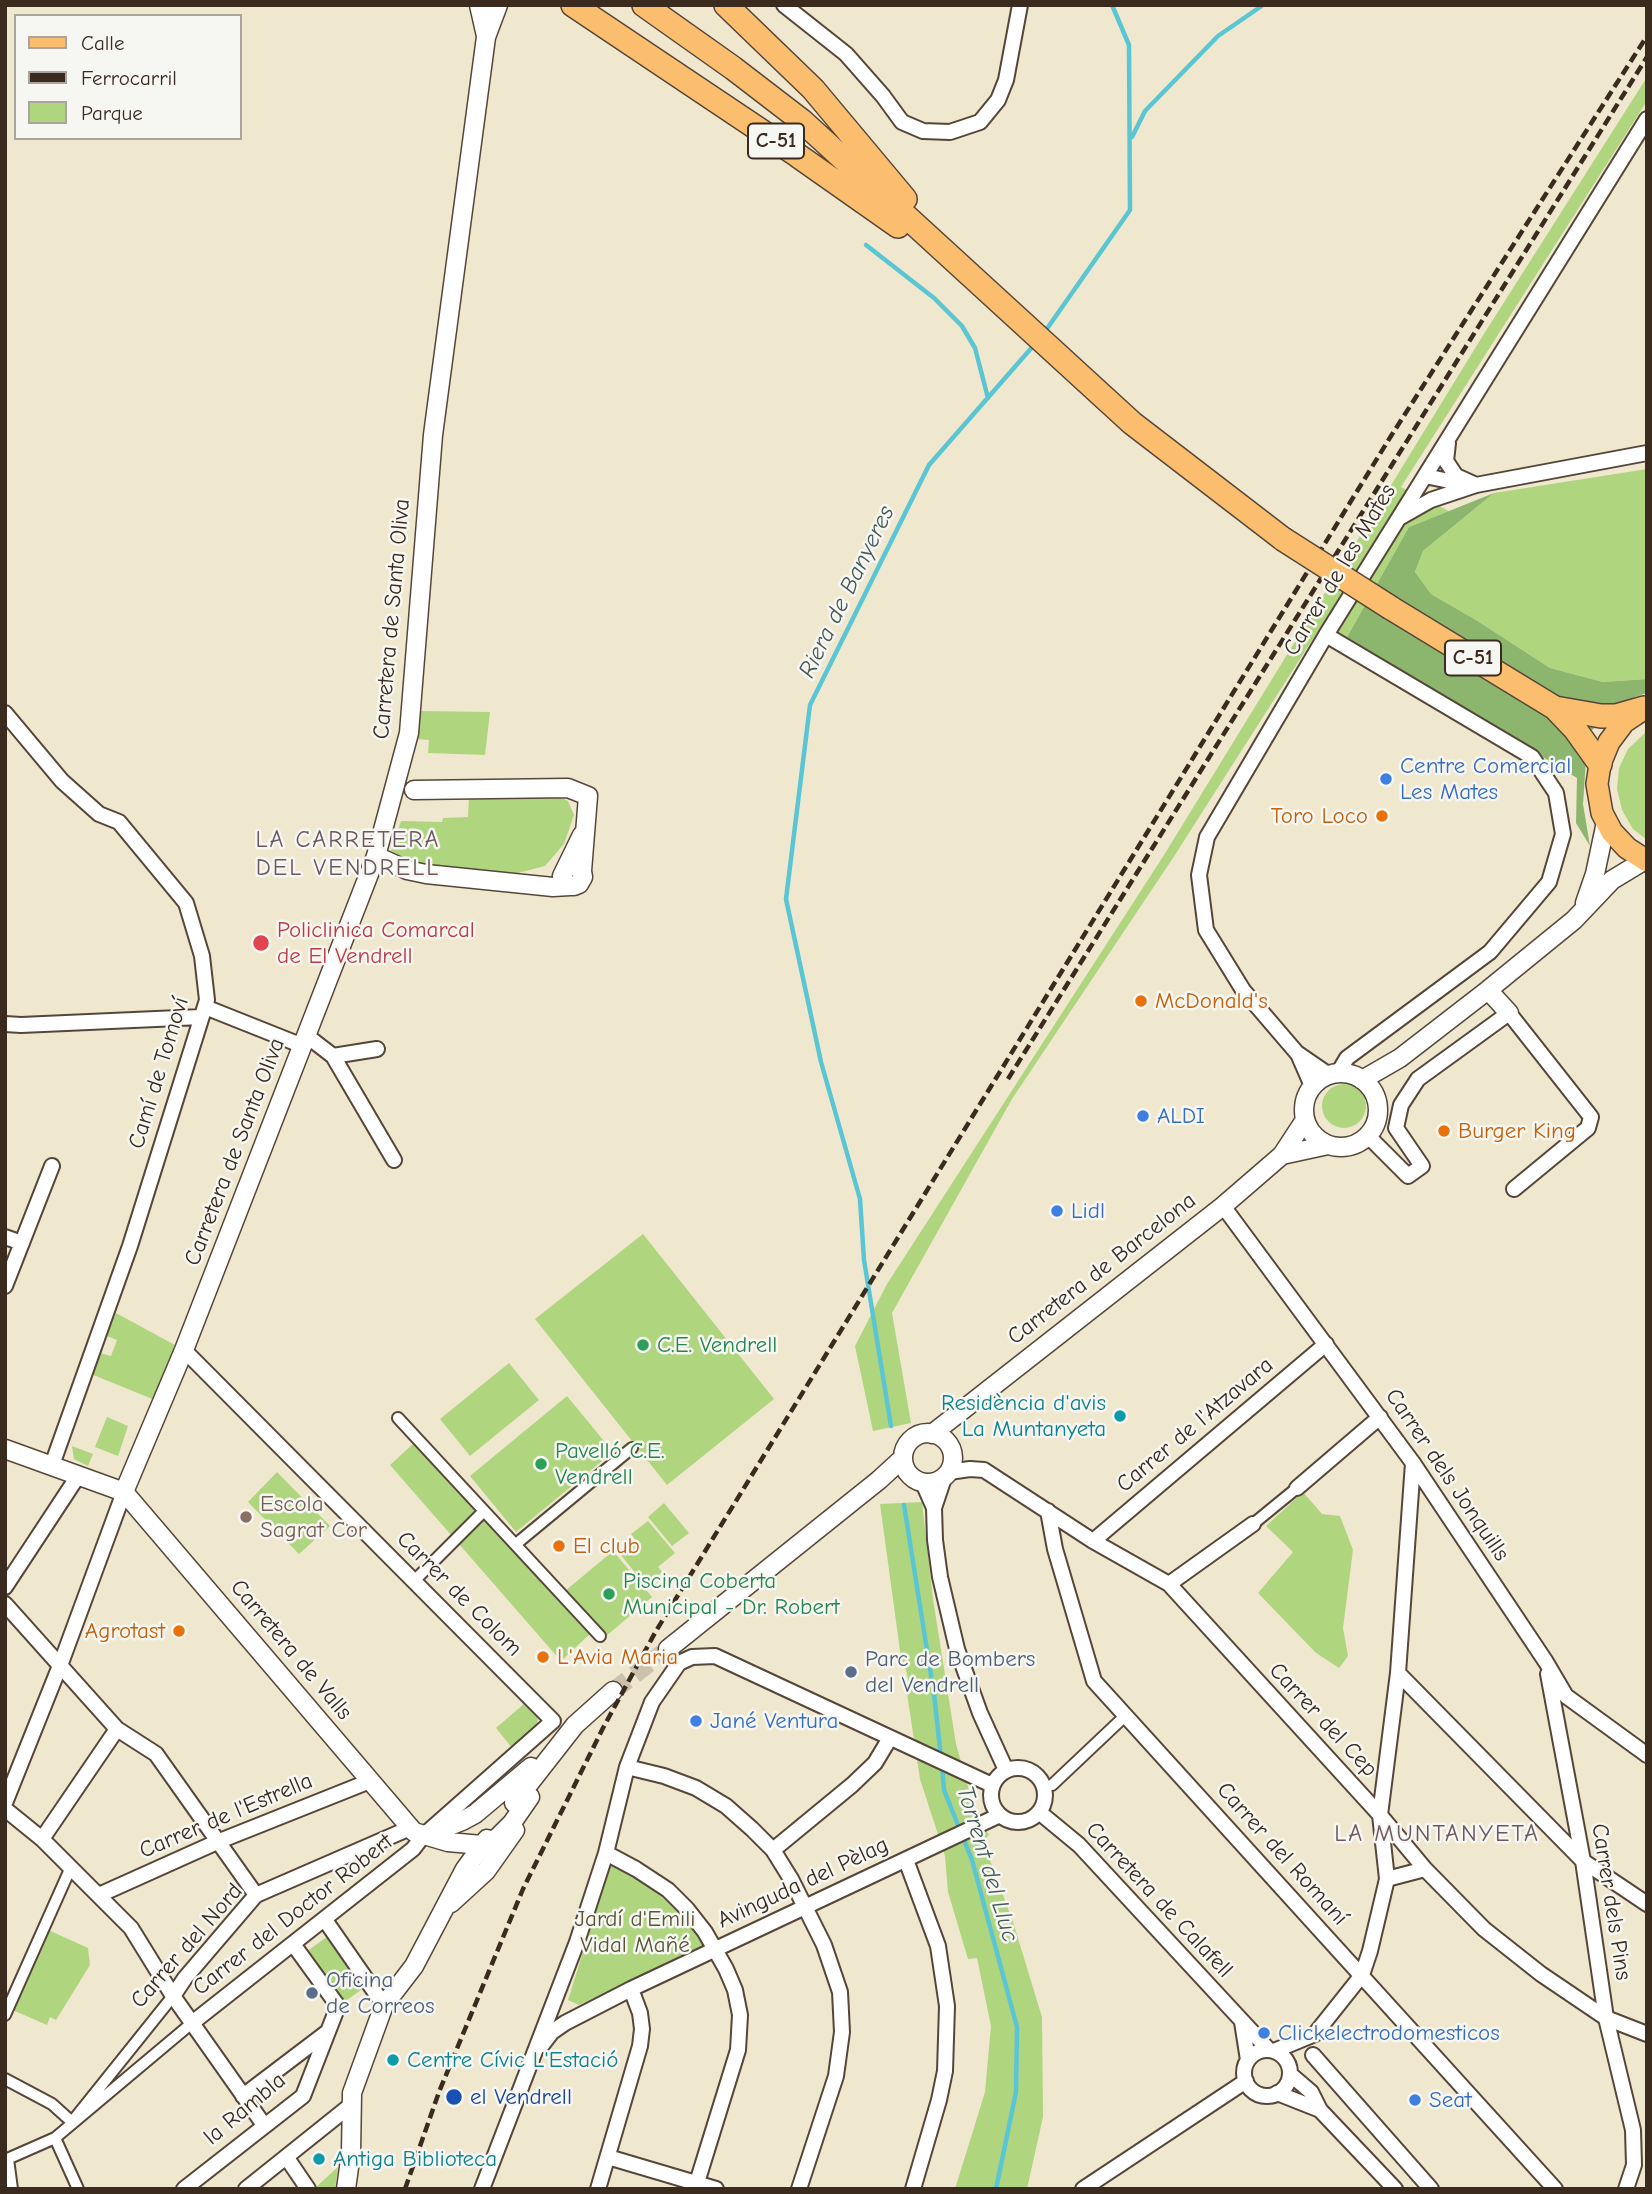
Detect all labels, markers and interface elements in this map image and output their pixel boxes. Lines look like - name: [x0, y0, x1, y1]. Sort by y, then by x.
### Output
- legend: [14, 14, 242, 140]
- text: Calle: [81, 31, 124, 55]
- text: Ferrocarril: [81, 66, 177, 90]
- text: Parque: [81, 101, 143, 125]
- road number: C-51: [748, 124, 804, 158]
- street label: Carrer de les Mates: [1278, 479, 1402, 661]
- street label: Carretera de Santa Oliva: [368, 498, 416, 740]
- water label: Riera de Banyeres: [793, 501, 901, 683]
- road number: C-51: [1445, 640, 1501, 676]
- place label: Centre Comercial Les Mates: [1400, 752, 1571, 806]
- marker: Centre Comercial Les Mates: [1378, 771, 1394, 787]
- place label: Toro Loco: [1271, 802, 1368, 830]
- marker: Toro Loco: [1374, 808, 1390, 824]
- district label: LA CARRETERA DEL VENDRELL: [257, 826, 439, 882]
- place label: Policlinica Comarcal de El Vendrell: [277, 916, 475, 970]
- marker: Policlinica Comarcal de El Vendrell: [251, 933, 271, 953]
- place label: McDonald's: [1155, 987, 1268, 1015]
- marker: McDonald's: [1133, 993, 1149, 1009]
- street label: Camí de Tomoví: [123, 994, 195, 1152]
- street label: Carretera de Santa Oliva: [179, 1034, 291, 1270]
- place label: ALDI: [1157, 1102, 1205, 1130]
- marker: ALDI: [1135, 1108, 1151, 1124]
- place label: Burger King: [1458, 1117, 1576, 1145]
- marker: Burger King: [1436, 1123, 1452, 1139]
- street label: Carretera de Barcelona: [1002, 1187, 1202, 1351]
- place label: Lidl: [1071, 1197, 1105, 1225]
- marker: Lidl: [1049, 1203, 1065, 1219]
- place label: C.E. Vendrell: [657, 1331, 777, 1359]
- marker: C.E. Vendrell: [635, 1337, 651, 1353]
- street label: Carrer de l'Atzavara: [1111, 1351, 1279, 1499]
- street label: Carrer dels Jonquills: [1379, 1384, 1515, 1566]
- place label: Residència d'avis La Muntanyeta: [941, 1389, 1106, 1443]
- marker: Residència d'avis La Muntanyeta: [1112, 1408, 1128, 1424]
- place label: Pavelló C.E. Vendrell: [555, 1437, 664, 1491]
- marker: Pavelló C.E. Vendrell: [533, 1456, 549, 1472]
- place label: Escola Sagrat Cor: [260, 1490, 367, 1544]
- marker: Escola Sagrat Cor: [238, 1509, 254, 1525]
- street label: Carrer de Colom: [391, 1526, 527, 1662]
- place label: El club: [573, 1532, 640, 1560]
- marker: El club: [551, 1538, 567, 1554]
- place label: Piscina Coberta Municipal - Dr. Robert: [623, 1567, 840, 1621]
- street label: Carretera de Valls: [224, 1574, 358, 1726]
- marker: Piscina Coberta Municipal - Dr. Robert: [601, 1586, 617, 1602]
- place label: Agrotast: [85, 1617, 165, 1645]
- marker: Agrotast: [171, 1623, 187, 1639]
- place label: L'Avia Maria: [557, 1643, 678, 1671]
- place label: Parc de Bombers del Vendrell: [865, 1645, 1035, 1699]
- marker: L'Avia Maria: [535, 1649, 551, 1665]
- street label: Carrer del Cep: [1263, 1657, 1383, 1783]
- marker: Parc de Bombers del Vendrell: [843, 1664, 859, 1680]
- place label: Jané Ventura: [710, 1707, 838, 1735]
- marker: Jané Ventura: [688, 1713, 704, 1729]
- street label: Carrer de l'Estrella: [135, 1767, 317, 1865]
- street label: Carrer del Romaní: [1211, 1777, 1353, 1931]
- water label: Torrent del Lluc: [950, 1783, 1024, 1945]
- street label: Carretera de Calafell: [1080, 1816, 1238, 1984]
- district label: LA MUNTANYETA: [1336, 1820, 1538, 1848]
- street label: Carrer dels Pins: [1585, 1822, 1637, 1982]
- street label: Carrer del Doctor Robert: [187, 1828, 399, 2002]
- street label: Avinguda del Pèlag: [713, 1831, 893, 1935]
- street label: Carrer del Nord: [125, 1878, 249, 2014]
- park label: Jardí d'Emili Vidal Mañé: [574, 1905, 696, 1959]
- place label: Oficina de Correos: [326, 1966, 435, 2020]
- marker: Oficina de Correos: [304, 1985, 320, 2001]
- place label: Clickelectrodomesticos: [1278, 2019, 1500, 2047]
- marker: Clickelectrodomesticos: [1256, 2025, 1272, 2041]
- place label: Centre Cívic L'Estació: [407, 2046, 619, 2074]
- marker: Centre Cívic L'Estació: [385, 2052, 401, 2068]
- street label: la Rambla: [199, 2067, 291, 2151]
- place label: el Vendrell: [470, 2083, 572, 2111]
- place label: Seat: [1429, 2086, 1472, 2114]
- marker: el Vendrell: [444, 2087, 464, 2107]
- marker: Seat: [1407, 2092, 1423, 2108]
- place label: Antiga Biblioteca: [333, 2145, 497, 2173]
- marker: Antiga Biblioteca: [311, 2151, 327, 2167]

